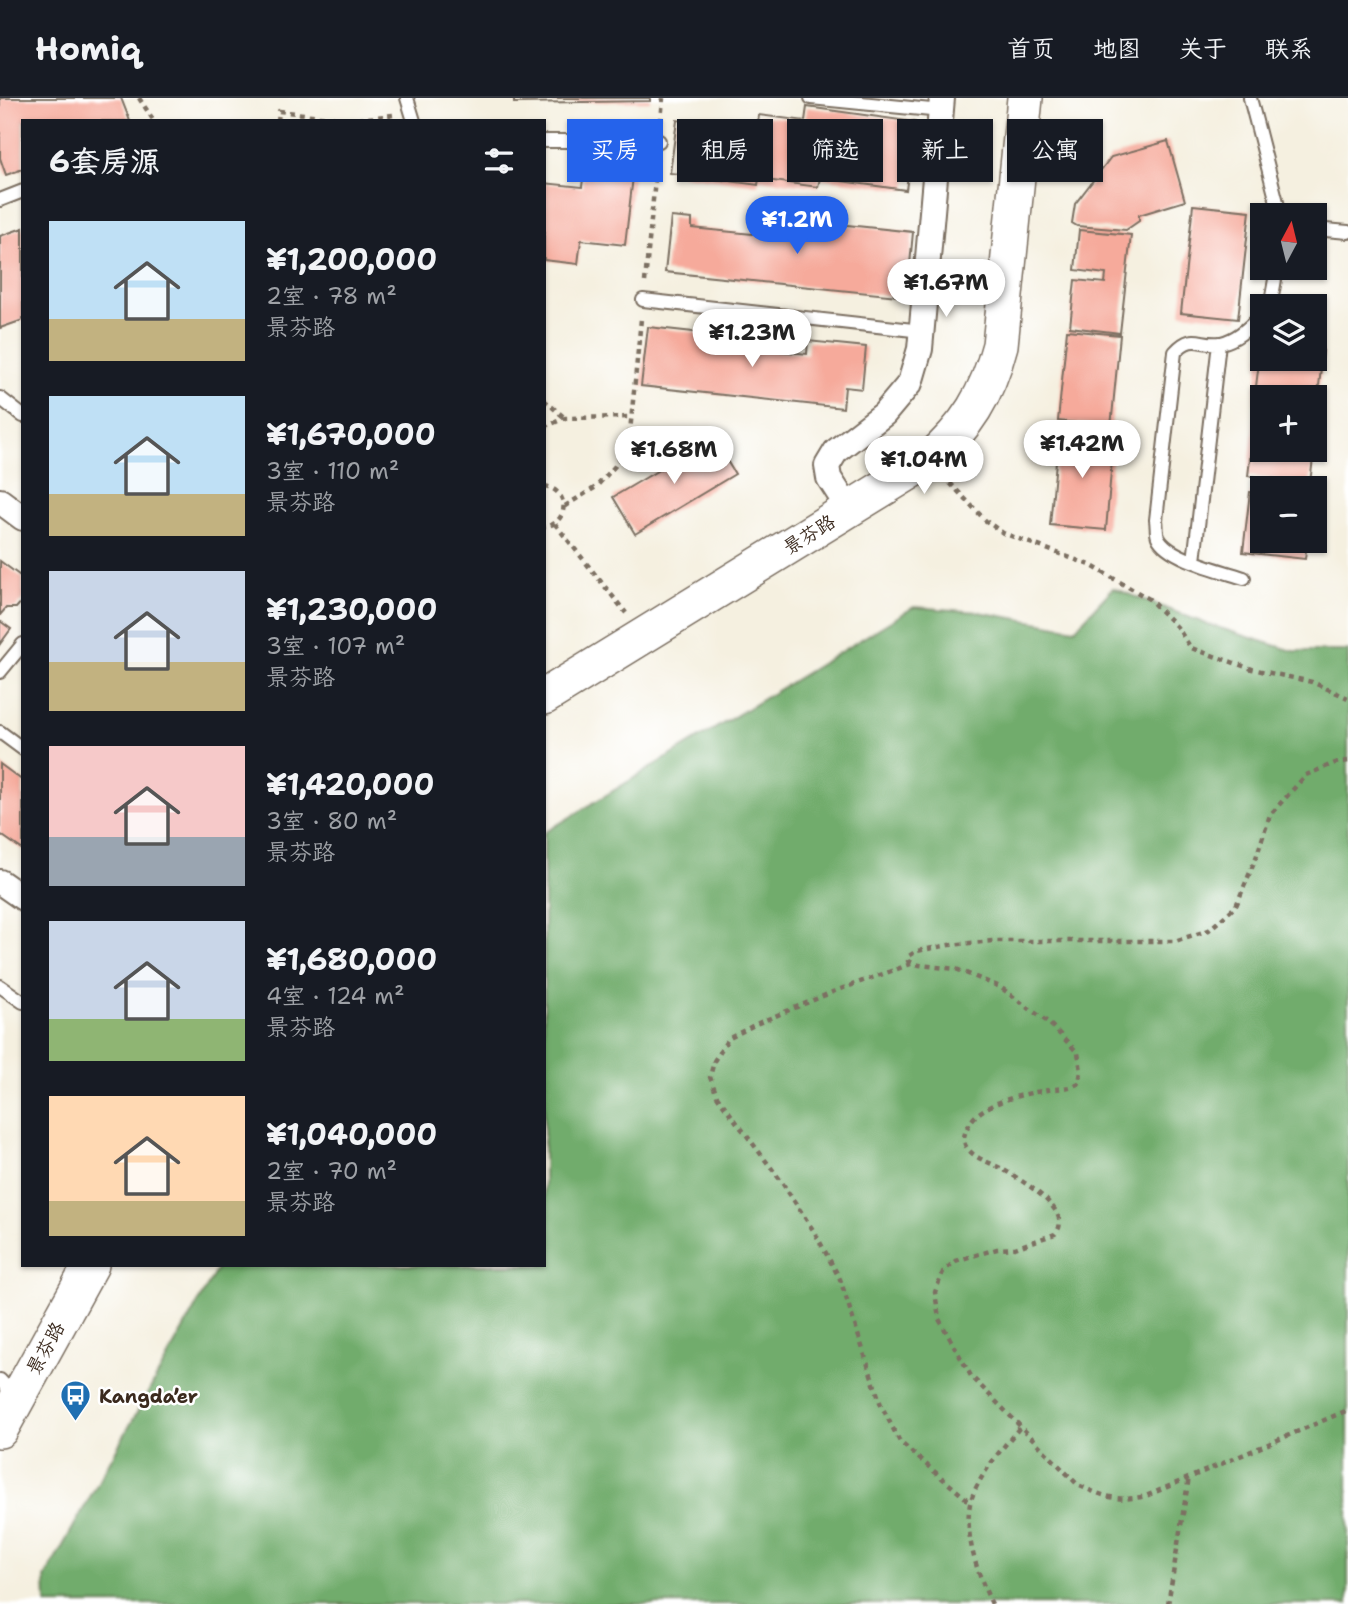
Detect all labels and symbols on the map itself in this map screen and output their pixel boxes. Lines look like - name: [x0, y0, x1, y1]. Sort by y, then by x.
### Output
- pin: ¥1.2M: [748, 197, 846, 256]
- north arrow: [1250, 203, 1326, 280]
- pin: ¥1.67M: [889, 260, 1003, 319]
- pin: ¥1.23M: [695, 310, 809, 369]
- pin: ¥1.42M: [1025, 420, 1139, 480]
- pin: ¥1.68M: [617, 426, 731, 486]
- pin: ¥1.04M: [867, 436, 981, 496]
- street label: 景芬路: [778, 509, 840, 560]
- street label: 景芬路: [21, 1317, 70, 1379]
- bus stop icon: Kangda’er: [59, 1379, 93, 1423]
- place label: Kangda’er: [99, 1384, 198, 1409]

